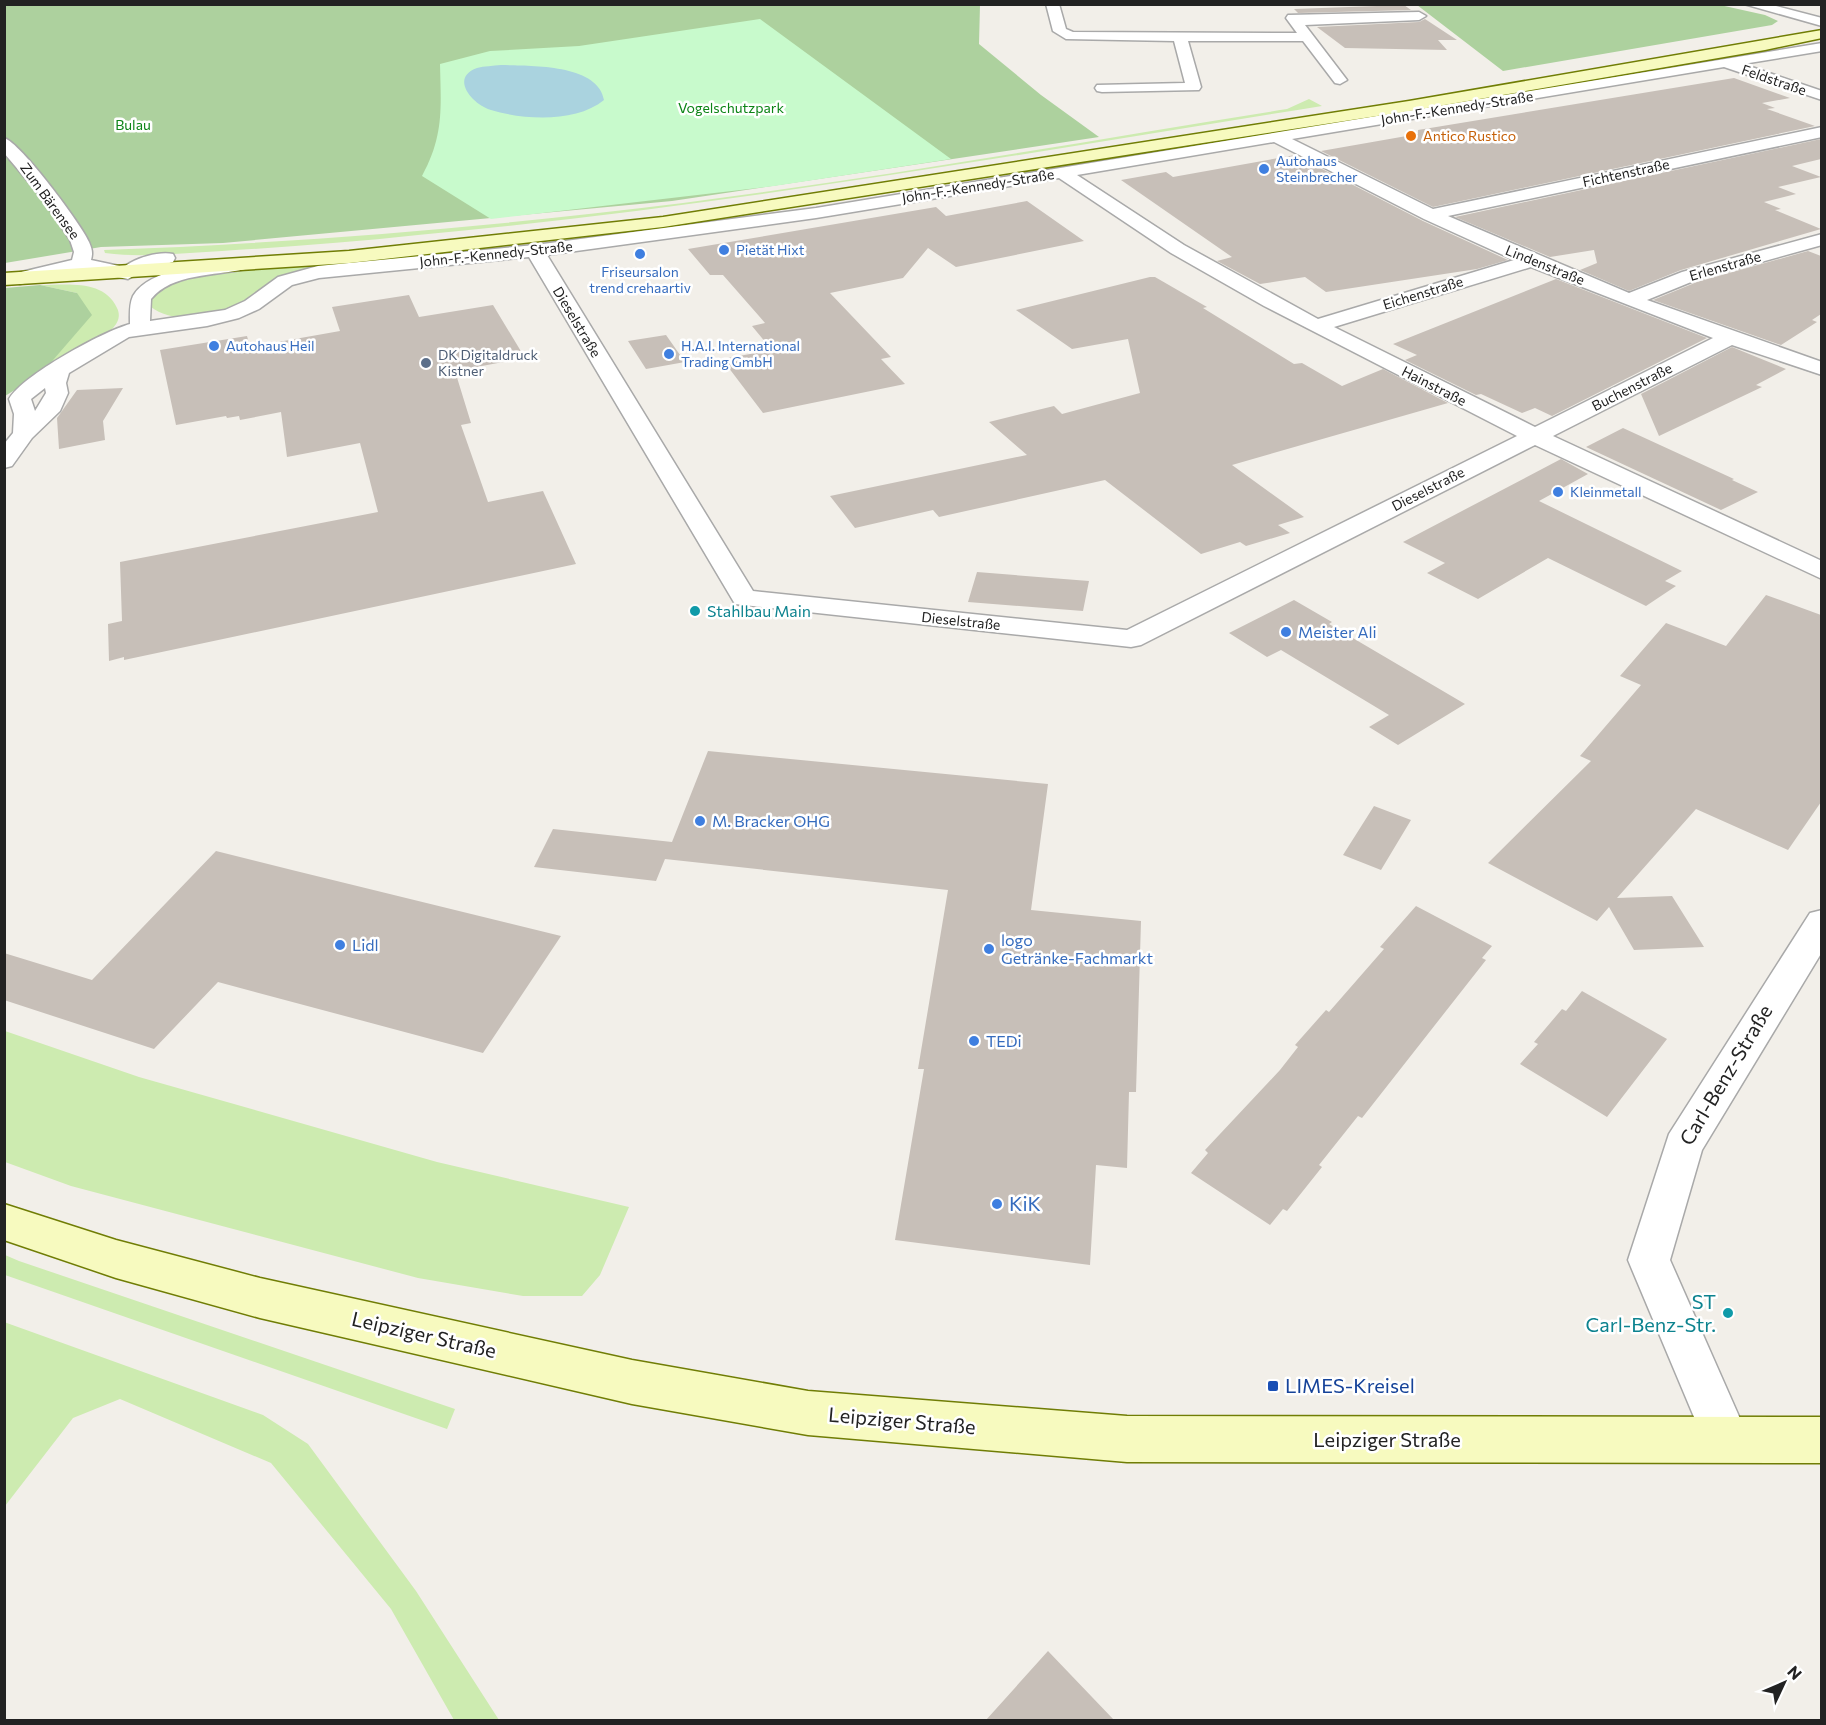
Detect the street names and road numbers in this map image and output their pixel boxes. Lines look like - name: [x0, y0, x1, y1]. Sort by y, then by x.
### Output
- street label: Feldstraße: [1739, 61, 1809, 99]
- street label: John-F.-Kennedy-Straße: [1380, 87, 1534, 128]
- street label: Fichtenstraße: [1581, 155, 1671, 190]
- street label: Zum Bärensee: [17, 159, 84, 242]
- street label: John-F.-Kennedy-Straße: [901, 165, 1055, 206]
- street label: John-F.-Kennedy-Straße: [419, 237, 573, 270]
- street label: Lindenstraße: [1503, 241, 1587, 288]
- street label: Erlenstraße: [1687, 247, 1763, 284]
- street label: Eichenstraße: [1381, 272, 1465, 313]
- street label: Dieselstraße: [550, 283, 605, 360]
- street label: Buchenstraße: [1589, 359, 1675, 414]
- street label: Hainstraße: [1399, 362, 1469, 409]
- street label: Dieselstraße: [1389, 463, 1467, 514]
- street label: Dieselstraße: [921, 608, 1001, 633]
- street label: Carl-Benz-Straße: [1674, 1000, 1777, 1149]
- street label: Leipziger Straße: [350, 1306, 499, 1362]
- street label: Leipziger Straße: [827, 1402, 977, 1438]
- street label: Leipziger Straße: [1313, 1427, 1461, 1451]

